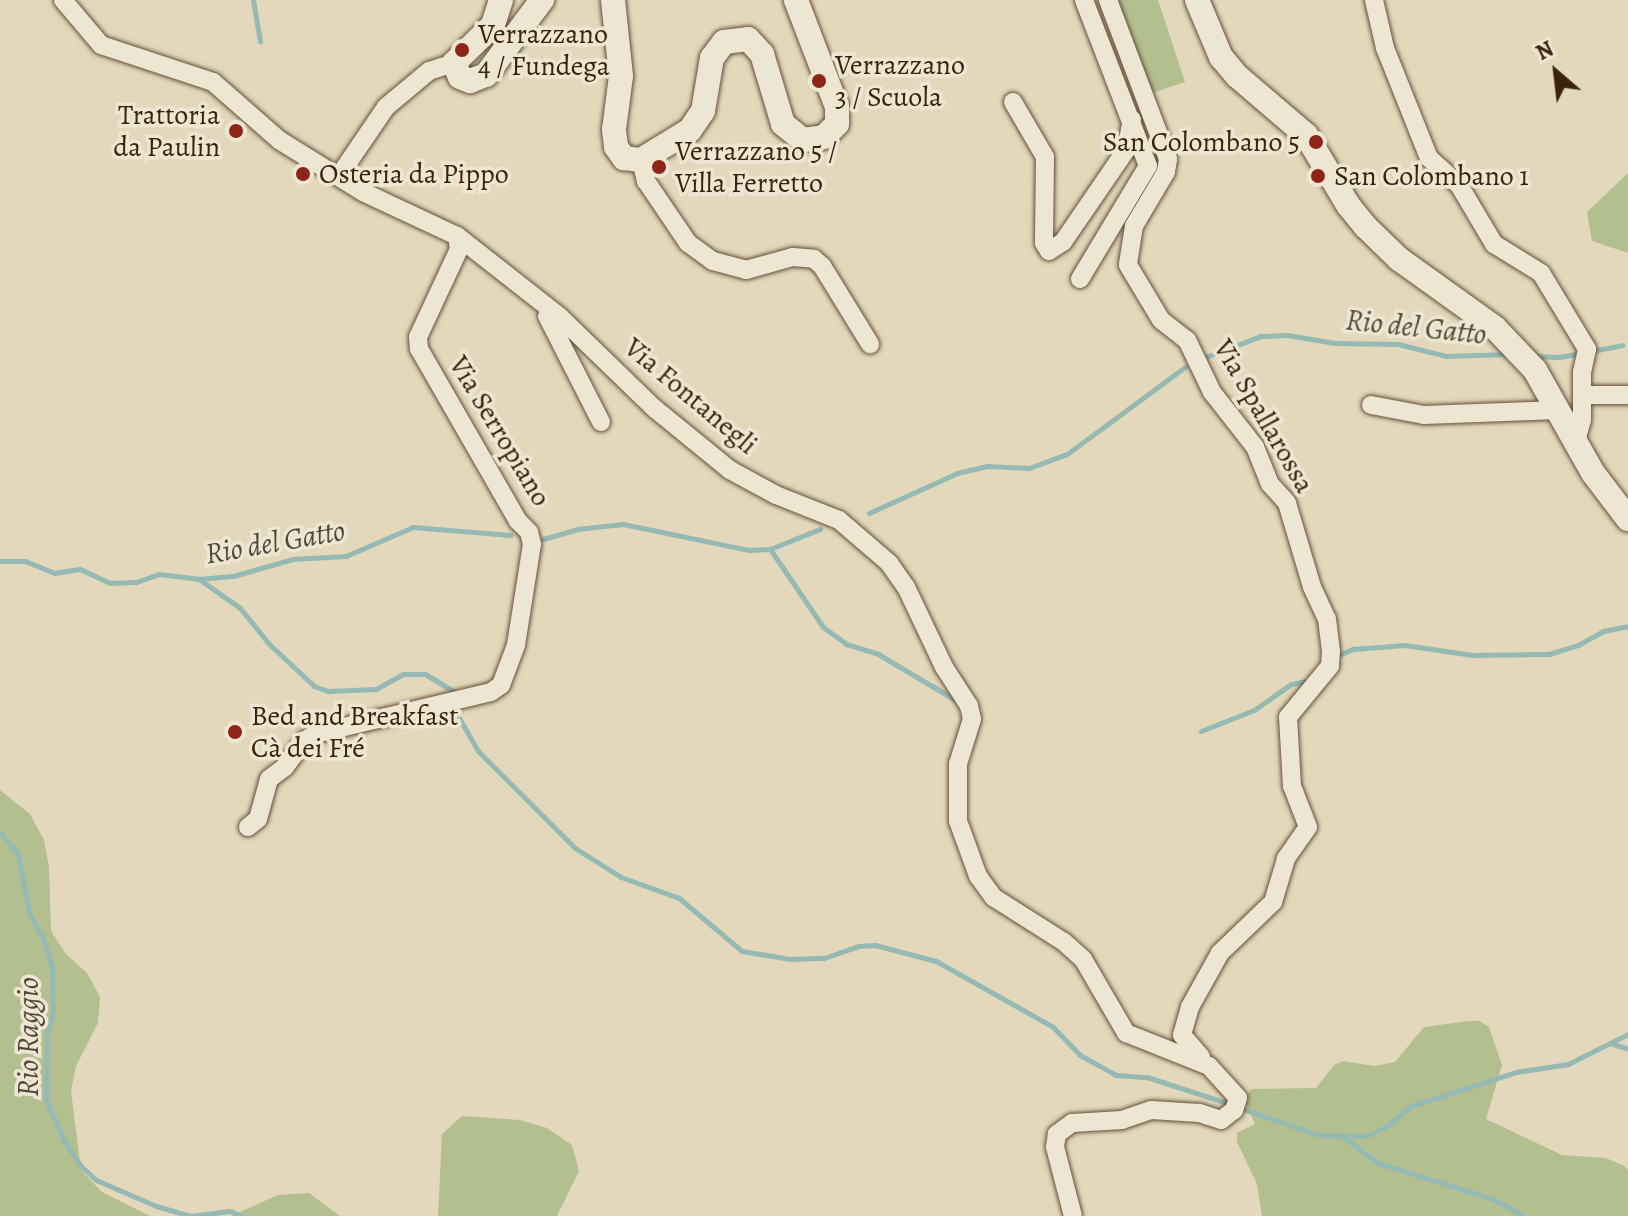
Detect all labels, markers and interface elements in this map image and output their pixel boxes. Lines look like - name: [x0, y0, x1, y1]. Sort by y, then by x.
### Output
- place label: Verrazzano 4 / Fundega: [478, 17, 610, 83]
- north arrow: [1516, 32, 1596, 112]
- text: N: [1531, 34, 1559, 68]
- marker: Verrazzano 4 / Fundega: [453, 41, 471, 59]
- place label: Verrazzano 3 / Scuola: [835, 48, 965, 114]
- marker: Verrazzano 3 / Scuola: [810, 72, 828, 90]
- place label: Trattoria da Paulin: [113, 98, 220, 164]
- marker: Trattoria da Paulin: [227, 122, 245, 140]
- place label: San Colombano 5: [1103, 125, 1300, 159]
- marker: San Colombano 5: [1307, 133, 1325, 151]
- place label: Verrazzano 5 / Villa Ferretto: [675, 134, 837, 200]
- place label: Osteria da Pippo: [319, 157, 509, 191]
- marker: Verrazzano 5 / Villa Ferretto: [650, 158, 668, 176]
- place label: San Colombano 1: [1334, 159, 1529, 193]
- marker: Osteria da Pippo: [294, 165, 312, 183]
- marker: San Colombano 1: [1309, 167, 1327, 185]
- water label: Rio del Gatto: [1344, 302, 1488, 352]
- street label: Via Fontanegli: [618, 331, 764, 461]
- street label: Via Spallarossa: [1207, 333, 1321, 499]
- street label: Via Serropiano: [442, 350, 558, 512]
- water label: Rio del Gatto: [202, 512, 348, 572]
- place label: Bed and Breakfast Cà dei Fré: [251, 699, 458, 765]
- marker: Bed and Breakfast Cà dei Fré: [226, 723, 244, 741]
- water label: Rio Raggio: [10, 977, 46, 1097]

